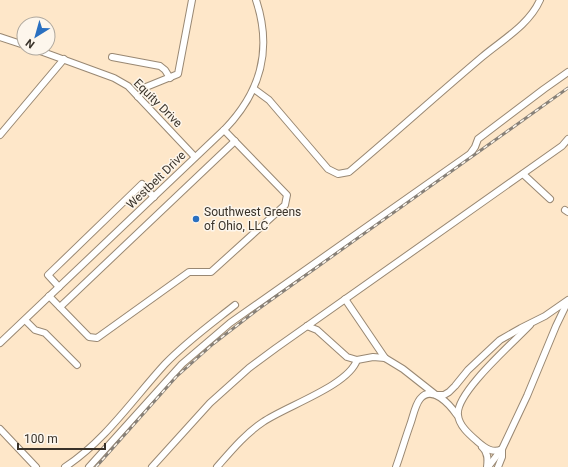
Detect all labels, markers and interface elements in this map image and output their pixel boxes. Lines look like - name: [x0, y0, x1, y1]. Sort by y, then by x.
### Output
- north arrow: [16, 16, 56, 56]
- text: N: [23, 36, 37, 51]
- street label: Equity Drive: [131, 76, 185, 130]
- street label: Westbelt Drive: [124, 148, 188, 212]
- place label: Southwest Greens of Ohio, LLC: [204, 205, 301, 233]
- marker: Southwest Greens of Ohio, LLC: [191, 214, 201, 224]
- scale bar: [18, 425, 105, 451]
- text: 100 m: [24, 432, 58, 446]

